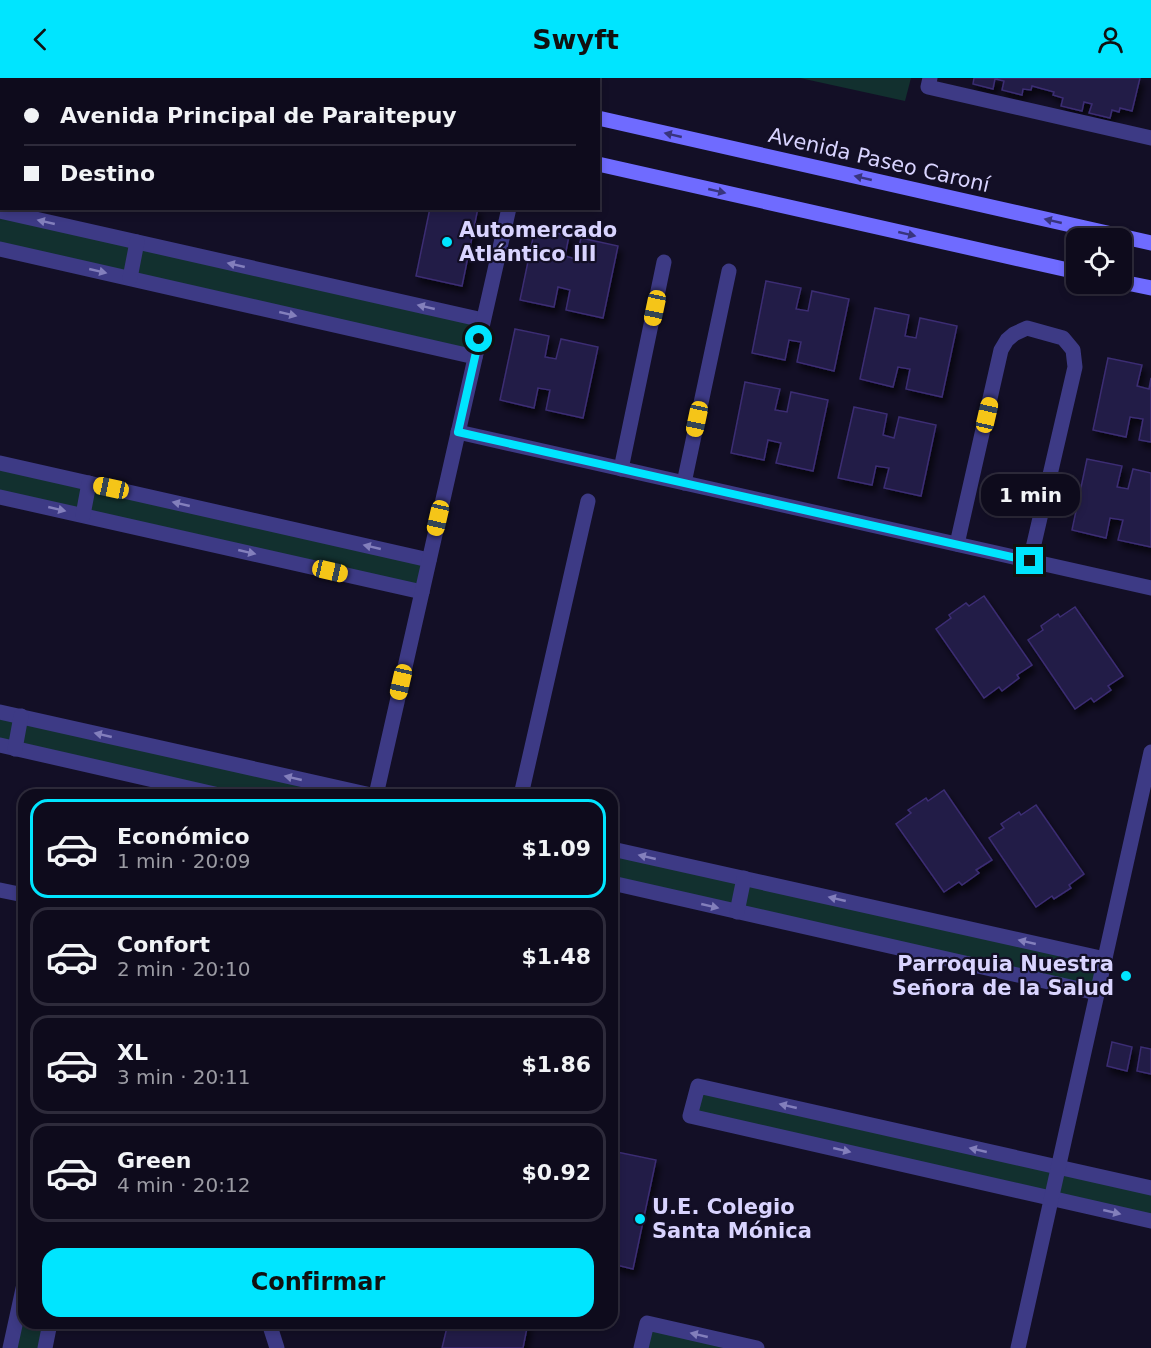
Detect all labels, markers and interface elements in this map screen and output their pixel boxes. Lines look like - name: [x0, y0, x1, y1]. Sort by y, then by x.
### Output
- icon: back: [24, 23, 57, 56]
- icon: person: [1094, 23, 1127, 56]
- text: Swyft: [532, 24, 619, 55]
- text: Avenida Principal de Paraitepuy: [60, 103, 457, 128]
- street label: Avenida Paseo Caroní: [766, 123, 993, 197]
- one-way arrow: [663, 130, 682, 140]
- text: Destino: [60, 161, 155, 186]
- one-way arrow: [853, 173, 872, 183]
- one-way arrow: [708, 187, 727, 196]
- one-way arrow: [37, 216, 55, 226]
- one-way arrow: [1043, 216, 1062, 225]
- place label: Automercado Atlántico III: [459, 218, 617, 266]
- map controls: [1066, 228, 1132, 294]
- button: locate: [1066, 228, 1132, 294]
- one-way arrow: [898, 229, 917, 239]
- marker: Automercado Atlántico III: [440, 235, 454, 249]
- one-way arrow: [227, 259, 245, 269]
- one-way arrow: [89, 267, 108, 276]
- car: [642, 289, 668, 327]
- one-way arrow: [417, 302, 436, 312]
- one-way arrow: [279, 310, 297, 320]
- route start: [465, 325, 492, 352]
- car: [974, 395, 1000, 435]
- car: [684, 400, 710, 438]
- callout: 1 min: [980, 474, 1080, 516]
- car: [92, 475, 130, 501]
- text: 1 min: [999, 483, 1062, 507]
- car: [425, 498, 451, 538]
- one-way arrow: [172, 499, 191, 508]
- one-way arrow: [48, 505, 66, 515]
- one-way arrow: [362, 542, 381, 551]
- route end: [1016, 547, 1043, 574]
- one-way arrow: [238, 548, 257, 558]
- car: [310, 558, 350, 584]
- car: [388, 662, 414, 702]
- one-way arrow: [93, 730, 112, 739]
- one-way arrow: [284, 772, 303, 782]
- icon: car: [45, 822, 99, 876]
- text: Económico: [117, 824, 250, 849]
- text: $1.09: [521, 836, 591, 861]
- text: 1 min · 20:09: [117, 849, 251, 873]
- one-way arrow: [637, 851, 656, 861]
- one-way arrow: [828, 894, 846, 904]
- one-way arrow: [701, 901, 719, 911]
- icon: car: [45, 930, 99, 984]
- text: Confort: [117, 932, 210, 957]
- one-way arrow: [1018, 936, 1036, 946]
- text: $1.48: [521, 944, 591, 969]
- place label: Parroquia Nuestra Señora de la Salud: [892, 952, 1114, 1000]
- text: 2 min · 20:10: [117, 957, 251, 981]
- marker: Parroquia Nuestra Señora de la Salud: [1119, 969, 1133, 983]
- icon: car: [45, 1038, 99, 1092]
- text: XL: [117, 1040, 148, 1065]
- text: $1.86: [521, 1052, 591, 1077]
- text: 3 min · 20:11: [117, 1065, 251, 1089]
- one-way arrow: [779, 1101, 797, 1111]
- one-way arrow: [969, 1144, 987, 1154]
- icon: car: [45, 1146, 99, 1200]
- one-way arrow: [832, 1146, 851, 1156]
- text: Green: [117, 1148, 191, 1173]
- text: $0.92: [521, 1160, 591, 1185]
- text: 4 min · 20:12: [117, 1173, 251, 1197]
- place label: U.E. Colegio Santa Mónica: [652, 1195, 812, 1243]
- one-way arrow: [1102, 1207, 1121, 1217]
- marker: U.E. Colegio Santa Mónica: [633, 1212, 647, 1226]
- button: Confirmar: [42, 1248, 594, 1317]
- one-way arrow: [690, 1330, 709, 1339]

